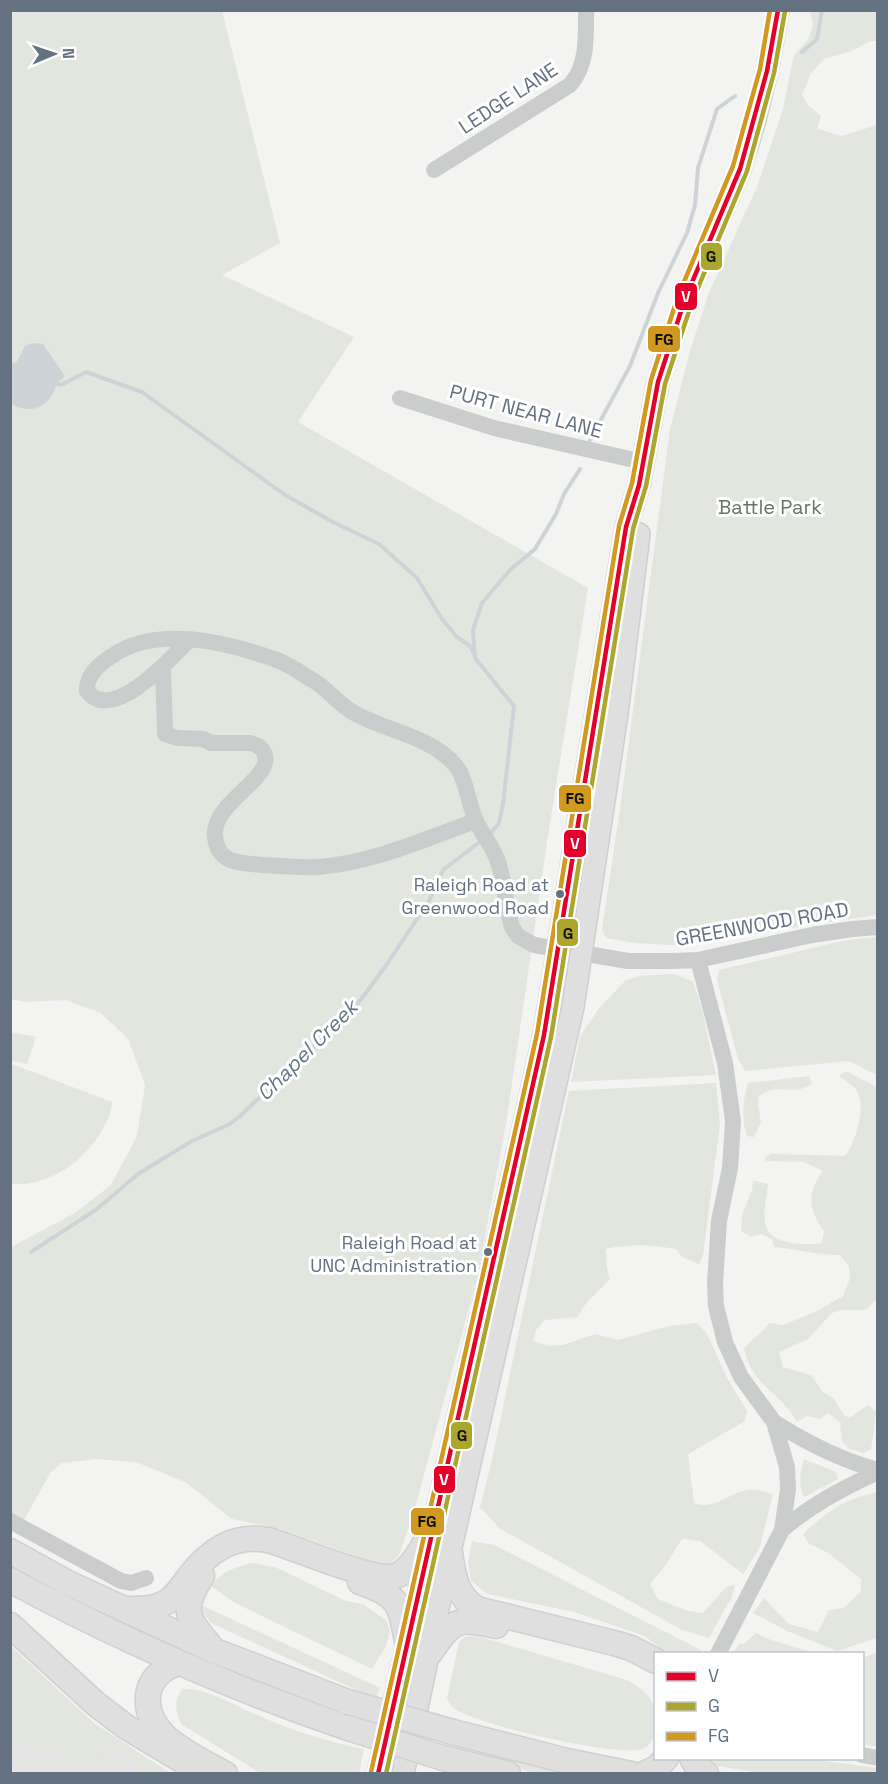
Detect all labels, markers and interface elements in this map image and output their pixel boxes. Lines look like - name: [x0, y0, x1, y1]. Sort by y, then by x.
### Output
- north arrow: [24, 24, 84, 84]
- text: N: [58, 48, 79, 59]
- street label: LEDGE LANE: [453, 56, 563, 140]
- line badge: G: [700, 242, 723, 271]
- text: G: [706, 246, 716, 267]
- line badge: V: [674, 282, 698, 311]
- text: V: [681, 286, 691, 307]
- line badge: FG: [647, 325, 681, 353]
- text: FG: [654, 329, 674, 350]
- street label: PURT NEAR LANE: [447, 378, 605, 444]
- park label: Battle Park: [718, 494, 822, 520]
- line badge: FG: [558, 784, 592, 813]
- text: FG: [565, 788, 585, 809]
- line badge: V: [563, 829, 587, 858]
- text: V: [570, 833, 580, 854]
- place label: Raleigh Road at Greenwood Road: [402, 873, 549, 919]
- marker: Raleigh Road at Greenwood Road: [554, 888, 566, 900]
- street label: GREENWOOD ROAD: [673, 896, 851, 952]
- line badge: G: [556, 918, 579, 947]
- text: G: [563, 923, 573, 944]
- water label: Chapel Creek: [251, 992, 365, 1106]
- place label: Raleigh Road at UNC Administration: [310, 1231, 477, 1277]
- marker: Raleigh Road at UNC Administration: [482, 1246, 494, 1258]
- line badge: G: [450, 1421, 473, 1450]
- text: G: [457, 1425, 467, 1446]
- line badge: V: [433, 1465, 456, 1494]
- text: V: [439, 1469, 449, 1490]
- line badge: FG: [410, 1507, 445, 1536]
- text: FG: [417, 1511, 437, 1532]
- legend: [654, 1652, 864, 1760]
- text: V: [708, 1664, 719, 1687]
- text: G: [708, 1694, 720, 1717]
- text: FG: [708, 1724, 729, 1747]

